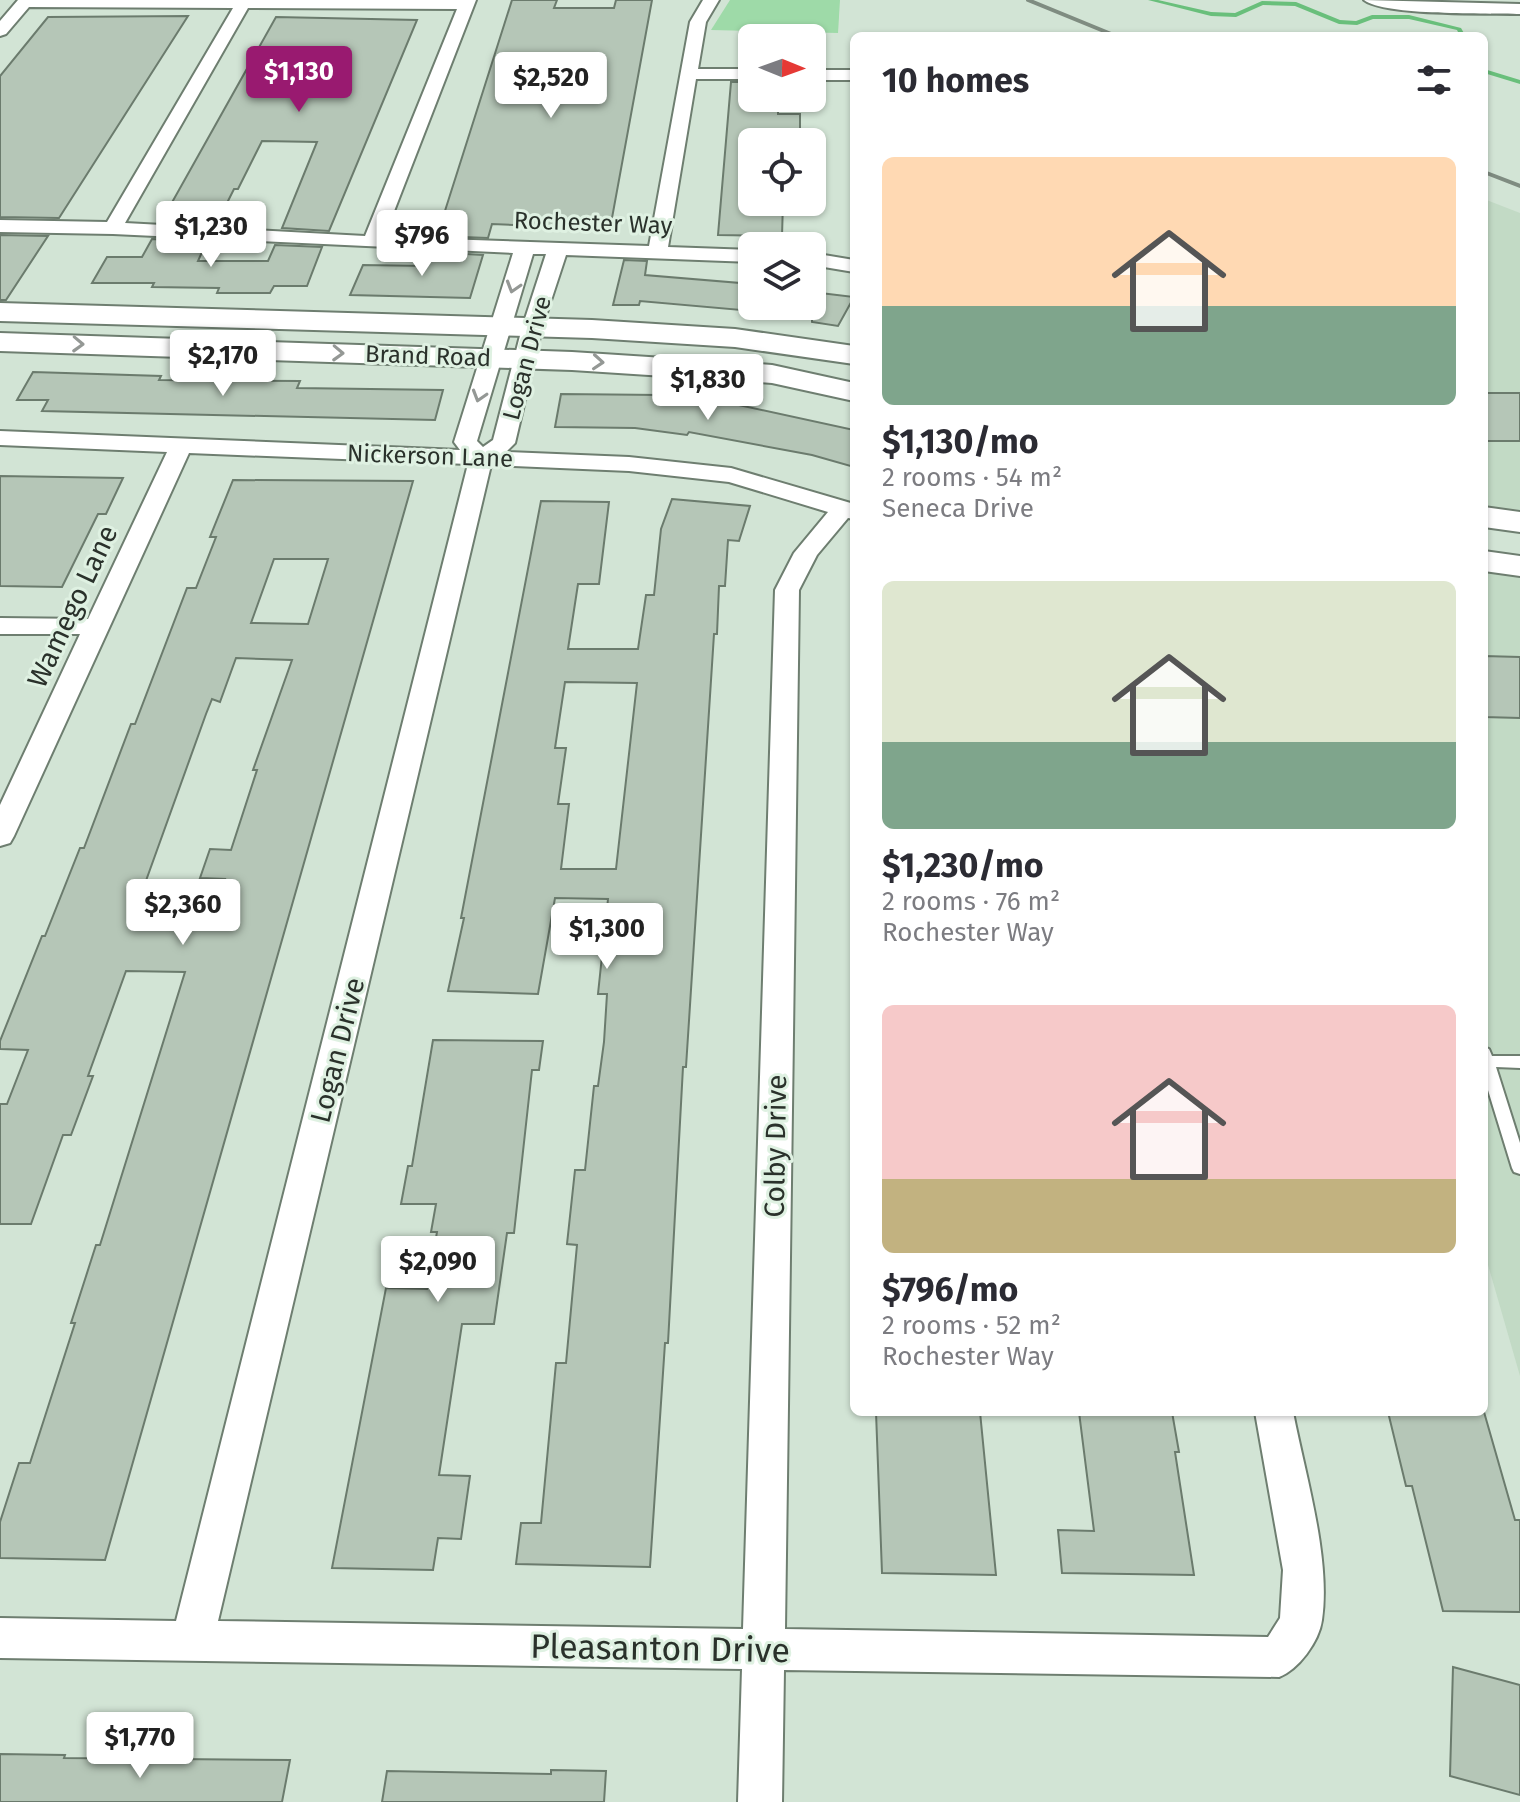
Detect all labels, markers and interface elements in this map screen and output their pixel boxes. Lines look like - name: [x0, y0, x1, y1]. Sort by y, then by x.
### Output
- north arrow: [738, 24, 826, 112]
- map controls: [738, 24, 826, 320]
- pin: $1,130: [234, 46, 364, 114]
- pin: $2,520: [486, 52, 616, 120]
- text: $1,130: [264, 56, 334, 87]
- icon: filters: [1412, 58, 1456, 102]
- text: 10 homes: [882, 60, 1029, 101]
- text: $2,520: [513, 62, 589, 93]
- button: locate: [738, 128, 826, 216]
- pin: $1,230: [146, 201, 276, 269]
- street label: Rochester Way: [513, 206, 673, 240]
- icon: home: [1097, 209, 1241, 353]
- pin: $796: [375, 210, 469, 278]
- text: $1,230: [174, 211, 248, 242]
- text: $796: [395, 220, 449, 251]
- button: layers: [738, 232, 826, 320]
- one-way arrow: [506, 280, 522, 294]
- street label: Logan Drive: [497, 293, 557, 423]
- pin: $2,170: [158, 330, 288, 398]
- one-way arrow: [72, 336, 85, 353]
- text: $2,170: [188, 340, 258, 371]
- street label: Brand Road: [364, 340, 492, 372]
- one-way arrow: [332, 344, 345, 361]
- one-way arrow: [592, 353, 605, 370]
- pin: $1,830: [643, 354, 773, 422]
- text: $1,830: [670, 364, 746, 395]
- one-way arrow: [472, 389, 488, 402]
- text: $1,130/mo: [882, 421, 1039, 462]
- street label: Nickerson Lane: [346, 439, 514, 473]
- text: 2 rooms · 54 m²: [882, 462, 1062, 493]
- text: Seneca Drive: [882, 493, 1034, 524]
- street label: Wamego Lane: [20, 520, 124, 693]
- icon: home: [1097, 633, 1241, 777]
- text: $1,230/mo: [882, 845, 1044, 886]
- pin: $2,360: [118, 879, 248, 947]
- text: 2 rooms · 76 m²: [882, 886, 1060, 917]
- text: $2,360: [144, 889, 222, 920]
- pin: $1,300: [542, 903, 672, 971]
- text: $1,300: [569, 913, 645, 944]
- text: Rochester Way: [882, 917, 1054, 948]
- street label: Logan Drive: [304, 974, 371, 1126]
- icon: home: [1097, 1057, 1241, 1201]
- street label: Colby Drive: [758, 1074, 793, 1218]
- pin: $2,090: [373, 1236, 503, 1304]
- text: $2,090: [399, 1246, 477, 1277]
- text: $796/mo: [882, 1269, 1018, 1310]
- text: 2 rooms · 52 m²: [882, 1310, 1061, 1341]
- text: Rochester Way: [882, 1341, 1054, 1372]
- street label: Pleasanton Drive: [530, 1626, 790, 1671]
- pin: $1,770: [75, 1712, 205, 1780]
- text: $1,770: [105, 1722, 175, 1753]

